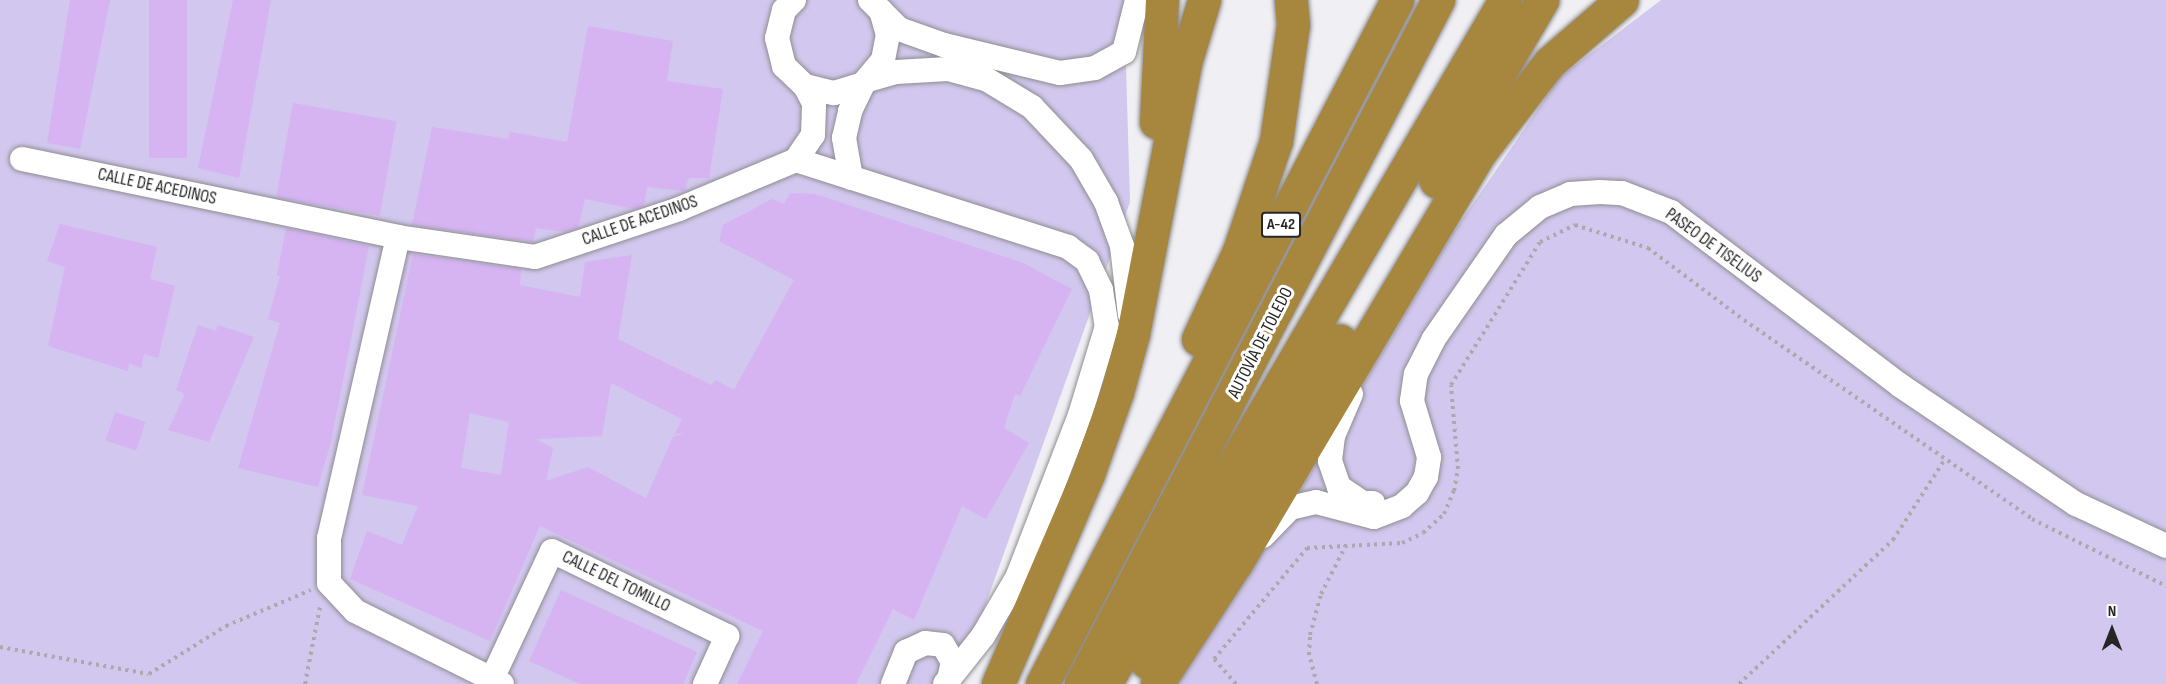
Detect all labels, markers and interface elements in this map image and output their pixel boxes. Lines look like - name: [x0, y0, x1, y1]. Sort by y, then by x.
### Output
- street label: CALLE DE ACEDINOS: [96, 164, 218, 210]
- street label: CALLE DE ACEDINOS: [579, 191, 701, 251]
- street label: PASEO DE TISELIUS: [1661, 204, 1765, 288]
- road number: A-42: [1260, 212, 1302, 238]
- street label: AUTOVÍA DE TOLEDO: [1224, 284, 1298, 402]
- street label: CALLE DEL TOMILLO: [558, 546, 674, 618]
- north arrow: [2082, 600, 2142, 660]
- text: N: [2108, 602, 2116, 621]

